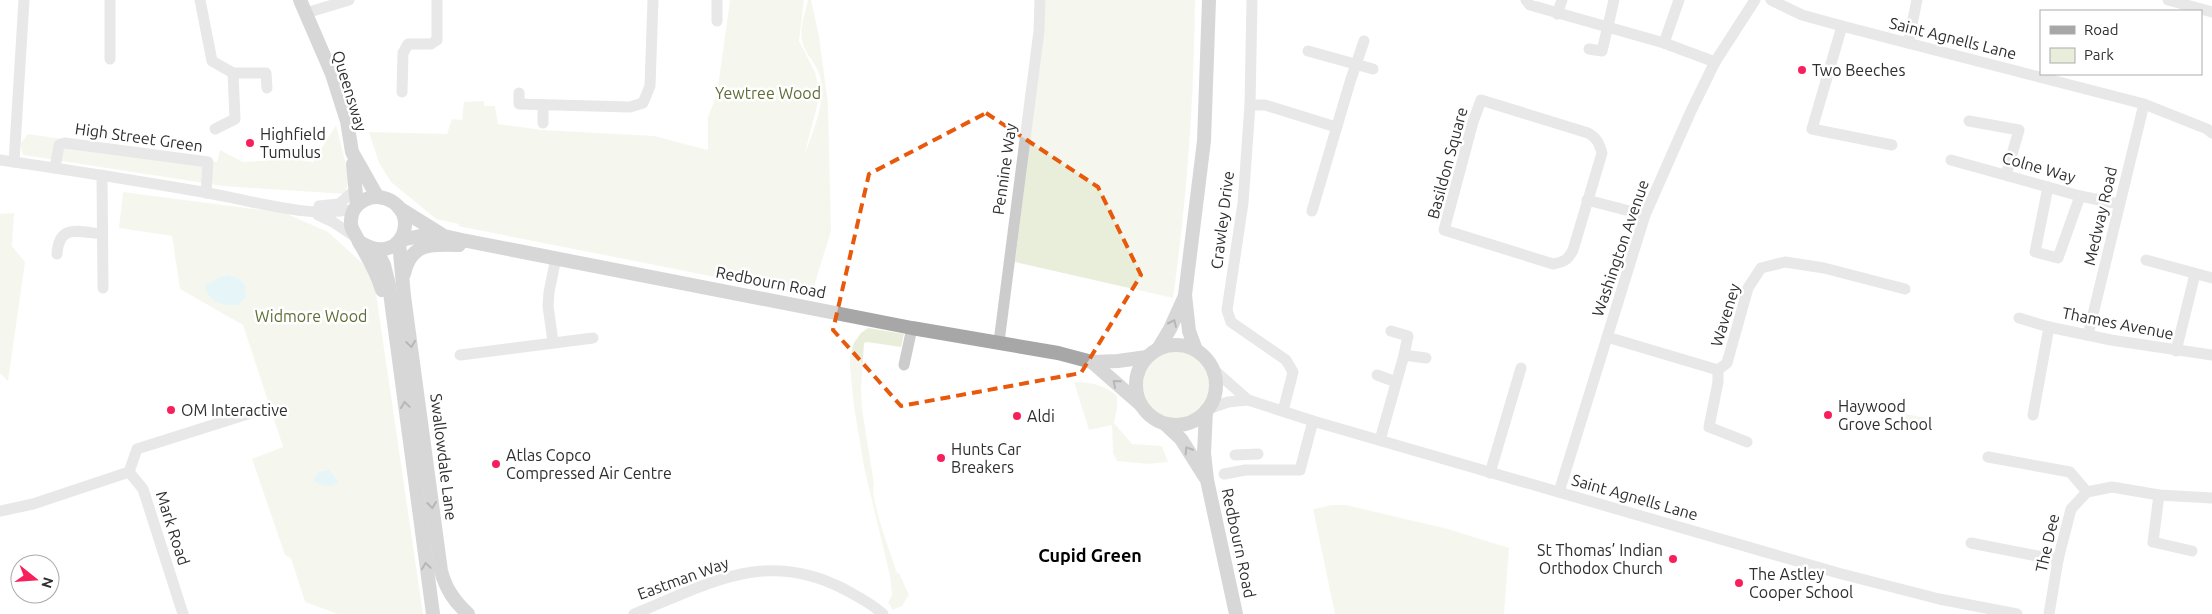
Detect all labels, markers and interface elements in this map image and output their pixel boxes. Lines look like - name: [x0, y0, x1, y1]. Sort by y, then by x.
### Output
- legend: [2040, 10, 2202, 75]
- street label: Saint Agnells Lane: [1888, 13, 2018, 63]
- text: Road: [2084, 21, 2119, 38]
- text: Park: [2084, 46, 2114, 63]
- street label: Queensway: [329, 48, 371, 134]
- place label: Two Beeches: [1812, 61, 1905, 79]
- marker: Two Beeches: [1796, 64, 1808, 76]
- park label: Yewtree Wood: [715, 84, 821, 102]
- street label: Basildon Square: [1423, 105, 1471, 221]
- street label: High Street Green: [74, 119, 204, 155]
- street label: Pennine Way: [989, 122, 1019, 216]
- place label: Highfield Tumulus: [260, 125, 326, 161]
- marker: Highfield Tumulus: [244, 137, 256, 149]
- street label: Colne Way: [2000, 148, 2078, 186]
- street label: Medway Road: [2080, 165, 2120, 267]
- street label: Crawley Drive: [1207, 170, 1237, 270]
- street label: Washington Avenue: [1588, 177, 1652, 319]
- street label: Redbourn Road: [714, 263, 828, 301]
- street label: Waveney: [1707, 281, 1743, 349]
- street label: Thames Avenue: [2061, 303, 2175, 343]
- park label: Widmore Wood: [255, 307, 367, 325]
- one-way arrow: [1166, 319, 1177, 328]
- one-way arrow: [405, 340, 416, 348]
- one-way arrow: [1112, 380, 1121, 389]
- street label: Swallowdale Lane: [427, 393, 461, 521]
- place label: Haywood Grove School: [1838, 397, 1932, 433]
- one-way arrow: [400, 400, 411, 408]
- place label: OM Interactive: [181, 401, 288, 419]
- marker: OM Interactive: [165, 404, 177, 416]
- place label: Aldi: [1027, 407, 1055, 425]
- marker: Haywood Grove School: [1822, 409, 1834, 421]
- marker: Aldi: [1011, 410, 1023, 422]
- place label: Hunts Car Breakers: [951, 440, 1021, 476]
- place label: Atlas Copco Compressed Air Centre: [506, 446, 672, 482]
- one-way arrow: [1185, 447, 1194, 456]
- marker: Hunts Car Breakers: [935, 452, 947, 464]
- marker: Atlas Copco Compressed Air Centre: [490, 458, 502, 470]
- street label: Saint Agnells Lane: [1570, 470, 1700, 524]
- street label: Redbourn Road: [1219, 486, 1259, 600]
- street label: Mark Road: [153, 489, 193, 567]
- one-way arrow: [427, 501, 437, 509]
- street label: The Dee: [2032, 512, 2062, 574]
- place label: St Thomas’ Indian Orthodox Church: [1537, 541, 1663, 577]
- district label: Cupid Green: [1038, 545, 1142, 565]
- street label: Eastman Way: [635, 553, 731, 603]
- marker: St Thomas’ Indian Orthodox Church: [1667, 553, 1679, 565]
- north arrow: [10, 554, 60, 604]
- one-way arrow: [421, 561, 432, 569]
- place label: The Astley Cooper School: [1749, 565, 1853, 601]
- text: N: [38, 575, 57, 590]
- marker: The Astley Cooper School: [1733, 577, 1745, 589]

